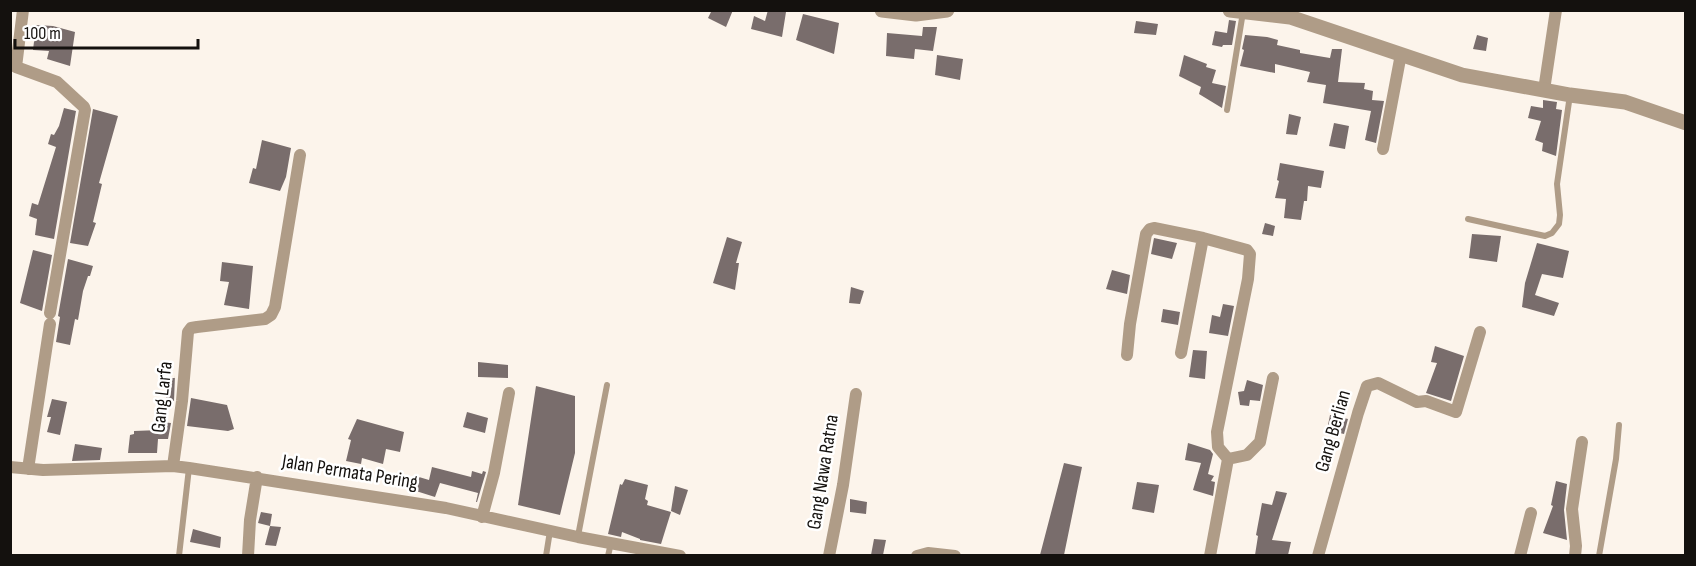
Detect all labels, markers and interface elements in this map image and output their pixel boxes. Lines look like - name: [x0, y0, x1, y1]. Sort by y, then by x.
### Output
- scale bar: [15, 12, 198, 50]
- text: 100 m: [24, 23, 61, 44]
- street label: Gang Larfa: [146, 360, 178, 434]
- street label: Gang Berlian: [1310, 387, 1356, 475]
- street label: Gang Nawa Ratna: [802, 413, 844, 531]
- street label: Jalan Permata Pering: [279, 449, 420, 495]

